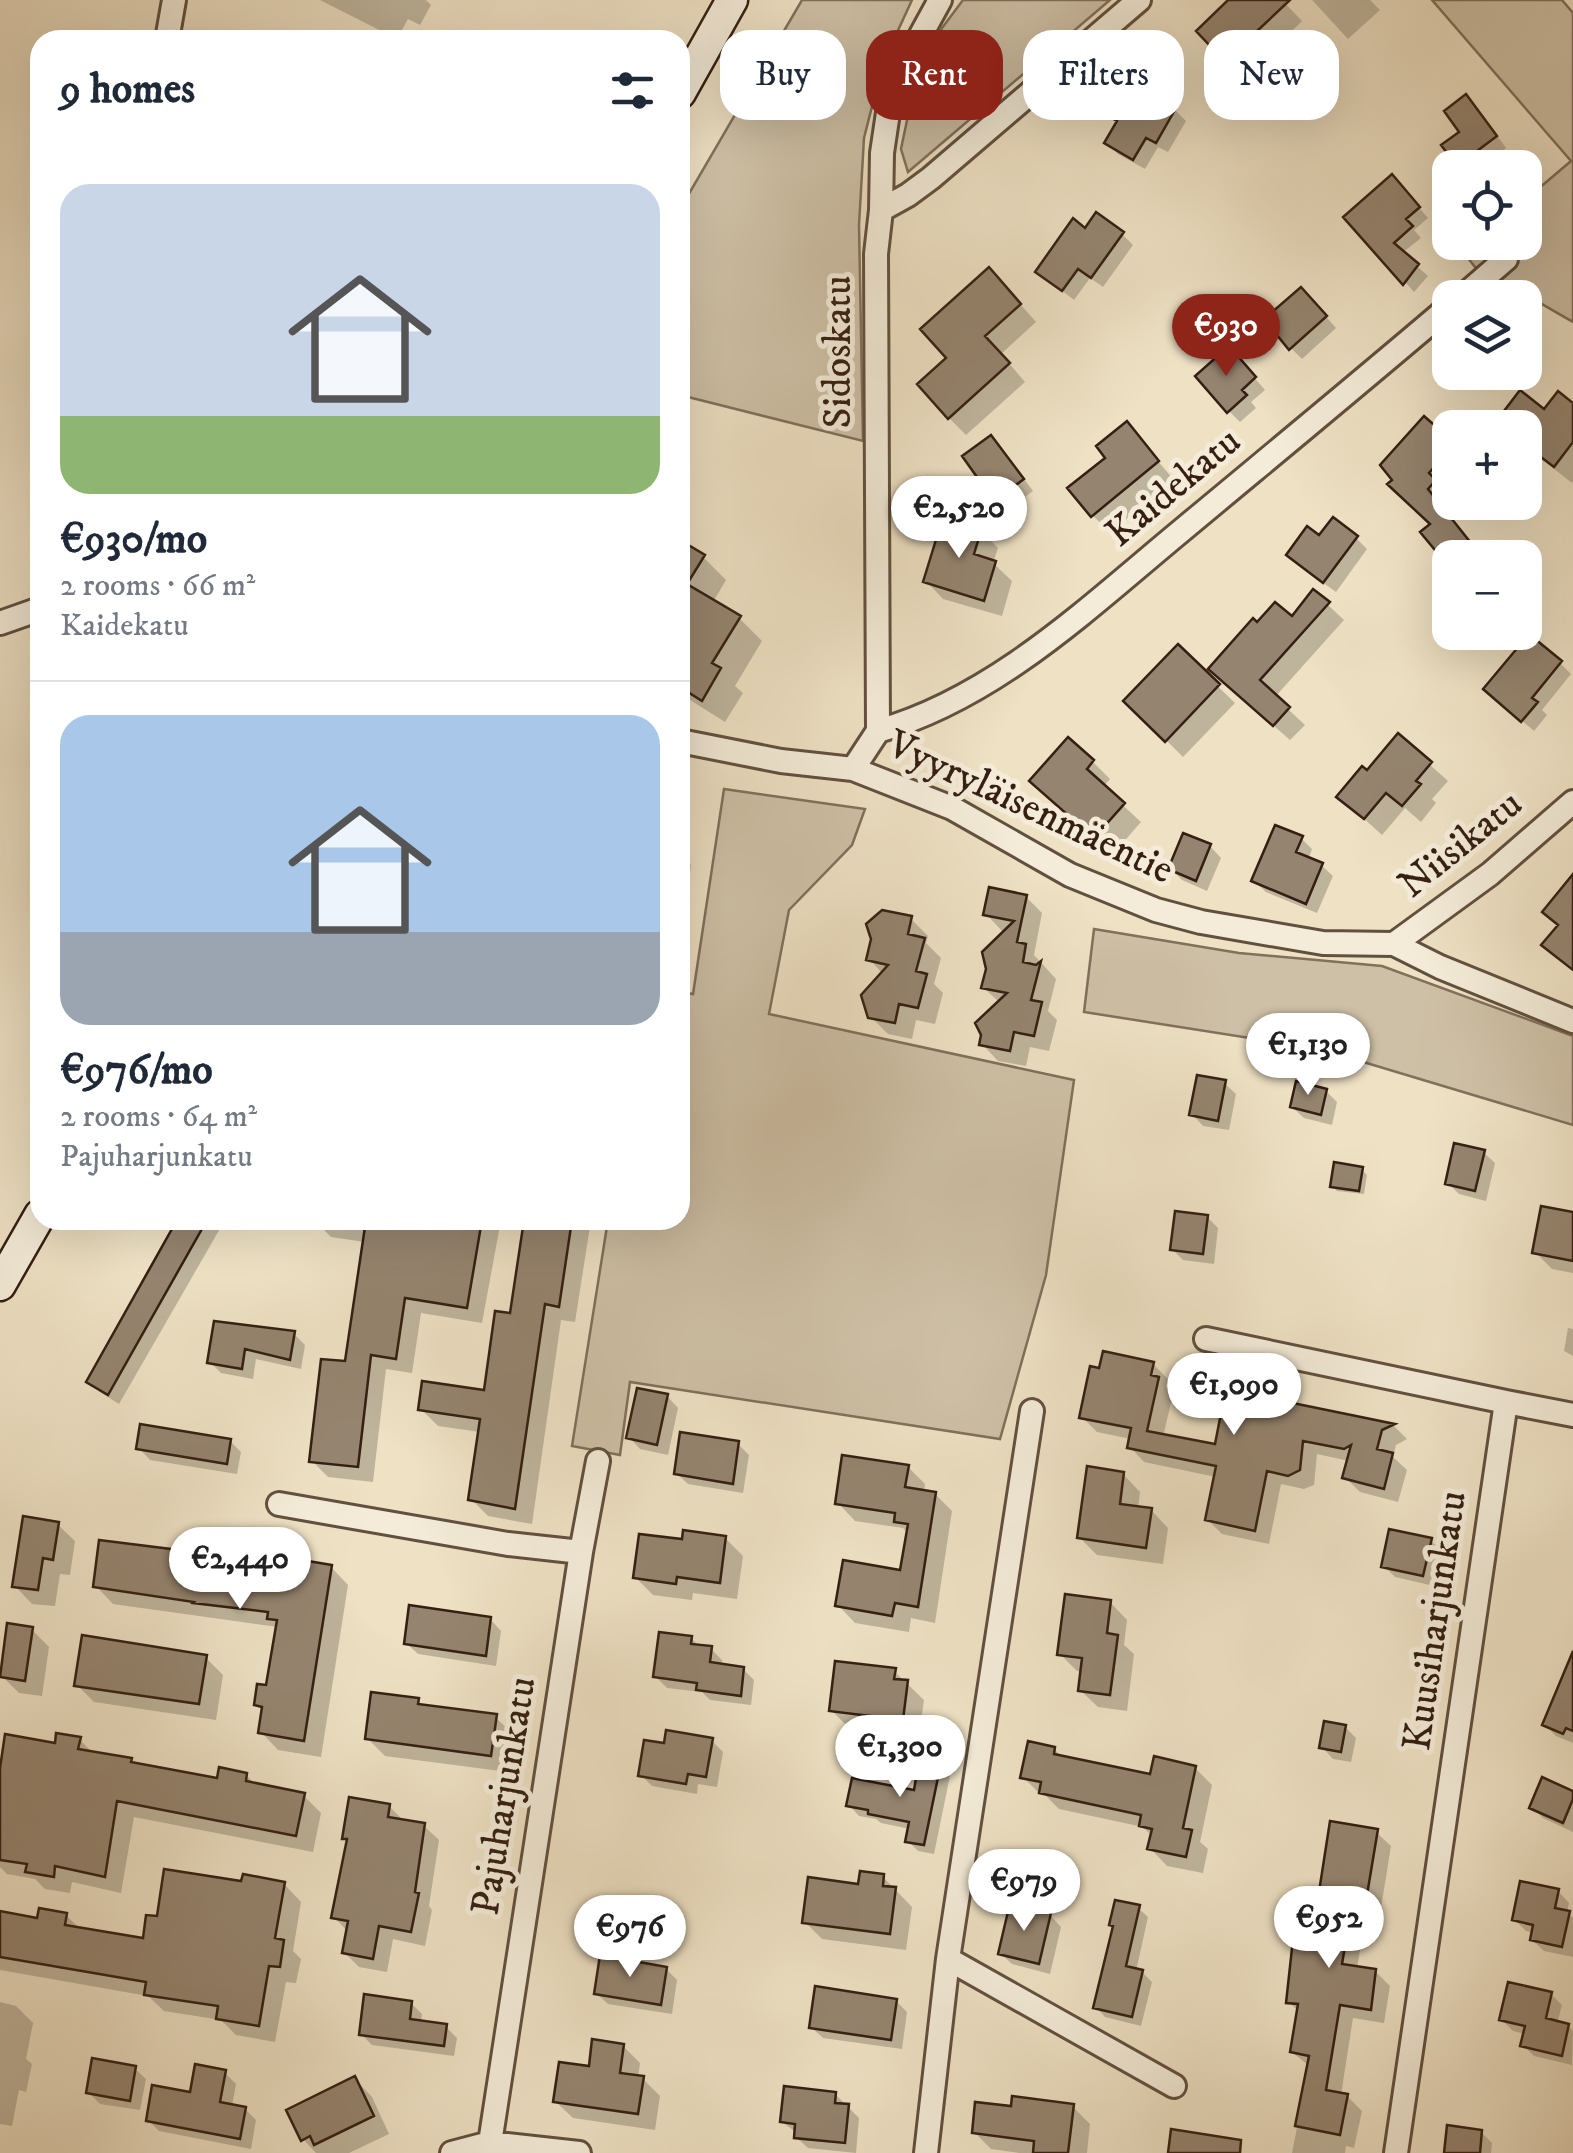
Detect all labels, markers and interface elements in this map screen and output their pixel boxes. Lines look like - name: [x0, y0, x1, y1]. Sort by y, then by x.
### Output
- chip: Buy: [720, 30, 846, 120]
- chip: Rent: [866, 30, 1003, 120]
- chip: Filters: [1023, 30, 1184, 120]
- chip: New: [1204, 30, 1339, 120]
- icon: filters: [605, 63, 660, 118]
- text: 9 homes: [60, 64, 195, 116]
- map controls: [1432, 150, 1542, 650]
- button: locate: [1432, 150, 1542, 260]
- icon: home: [270, 249, 450, 429]
- street label: Sidoskatu: [814, 275, 864, 429]
- button: layers: [1432, 280, 1542, 390]
- pin: €930: [1167, 294, 1285, 379]
- text: €930: [1194, 306, 1258, 346]
- button: +: [1432, 410, 1542, 520]
- street label: Kaidekatu: [1096, 417, 1252, 559]
- pin: €2,520: [878, 476, 1040, 561]
- text: €2,520: [913, 488, 1005, 528]
- text: €930/mo: [60, 514, 207, 566]
- button: −: [1432, 540, 1542, 650]
- text: 2 rooms · 66 m²: [60, 566, 255, 606]
- text: Kaidekatu: [60, 606, 189, 646]
- street label: Vyyryläisenmäentie: [878, 719, 1181, 896]
- icon: home: [270, 780, 450, 960]
- street label: Niisikatu: [1389, 780, 1533, 910]
- pin: €1,130: [1227, 1013, 1389, 1098]
- text: €1,130: [1268, 1025, 1348, 1065]
- text: €976/mo: [60, 1045, 213, 1097]
- text: 2 rooms · 64 m²: [60, 1097, 257, 1137]
- text: Pajuharjunkatu: [60, 1137, 253, 1177]
- pin: €1,090: [1153, 1353, 1315, 1438]
- text: €1,090: [1189, 1365, 1279, 1405]
- street label: Kuusiharjunkatu: [1393, 1488, 1479, 1754]
- pin: €2,440: [159, 1527, 321, 1612]
- text: €2,440: [191, 1539, 289, 1579]
- street label: Pajuharjunkatu: [461, 1673, 549, 1919]
- pin: €1,300: [819, 1715, 981, 1800]
- text: €1,300: [857, 1727, 943, 1767]
- pin: €979: [965, 1849, 1083, 1934]
- text: €979: [990, 1861, 1058, 1901]
- pin: €952: [1270, 1886, 1388, 1971]
- pin: €976: [571, 1895, 689, 1980]
- text: €952: [1296, 1898, 1362, 1938]
- text: €976: [596, 1907, 664, 1947]

